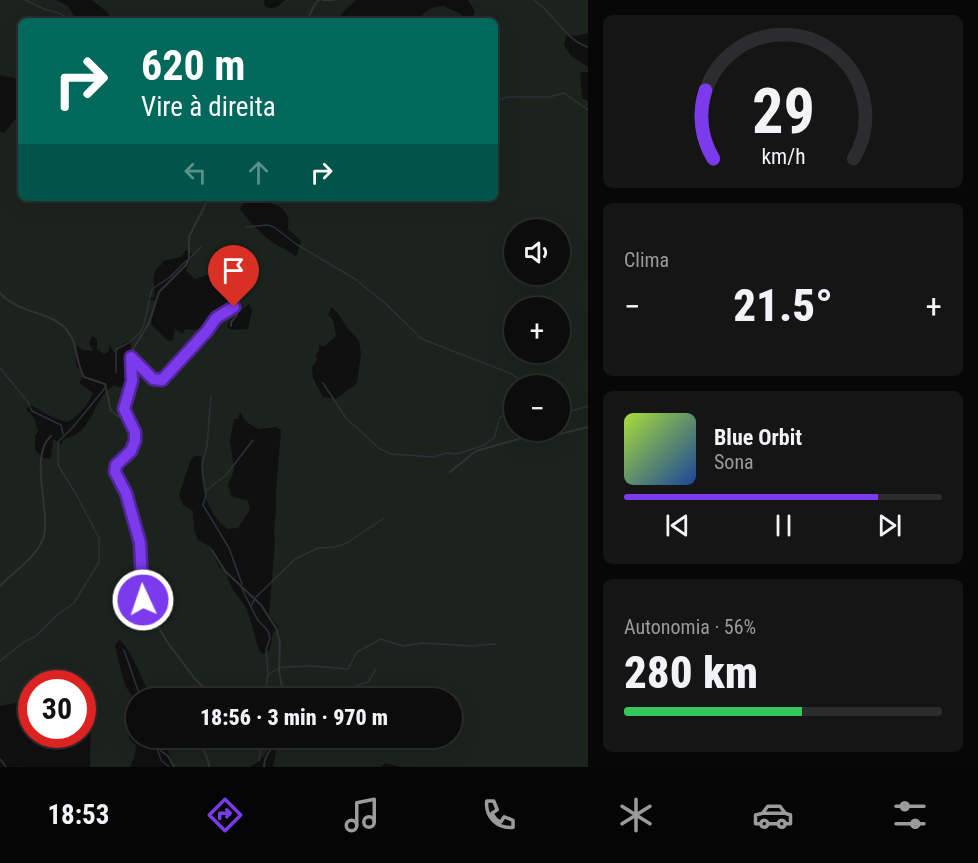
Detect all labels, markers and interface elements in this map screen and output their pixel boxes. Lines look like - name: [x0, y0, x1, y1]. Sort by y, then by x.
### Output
- text: 620 m: [141, 41, 246, 90]
- icon: right: [42, 42, 120, 120]
- text: 29: [751, 75, 815, 148]
- text: Vire à direita: [141, 91, 276, 123]
- text: km/h: [761, 144, 805, 169]
- icon: left: [179, 156, 212, 189]
- icon: ahead: [242, 156, 275, 189]
- icon: right: [305, 156, 338, 189]
- map controls: [504, 219, 570, 441]
- button: sound: [504, 219, 570, 285]
- pin: [208, 245, 259, 307]
- text: Clima: [624, 248, 669, 272]
- icon: arrive: [217, 254, 250, 287]
- text: 21.5°: [733, 279, 833, 332]
- text: −: [624, 287, 641, 326]
- text: +: [926, 287, 942, 326]
- button: +: [504, 297, 570, 363]
- button: −: [504, 375, 570, 441]
- text: Blue Orbit: [714, 425, 802, 450]
- text: Sona: [714, 450, 754, 474]
- icon: previous: [661, 509, 694, 542]
- icon: pause: [767, 509, 800, 542]
- icon: next: [873, 509, 906, 542]
- position arrow: [111, 568, 175, 632]
- text: Autonomia · 56%: [624, 615, 756, 639]
- text: 280 km: [624, 646, 758, 699]
- speed limit sign: 30: [18, 670, 96, 748]
- text: 18:56 · 3 min · 970 m: [200, 705, 388, 730]
- icon: directions: [204, 794, 246, 836]
- icon: music: [341, 794, 383, 836]
- icon: phone: [478, 794, 520, 836]
- icon: climate: [615, 794, 657, 836]
- icon: car: [752, 794, 794, 836]
- icon: filters: [889, 794, 931, 836]
- text: 18:53: [47, 799, 109, 831]

